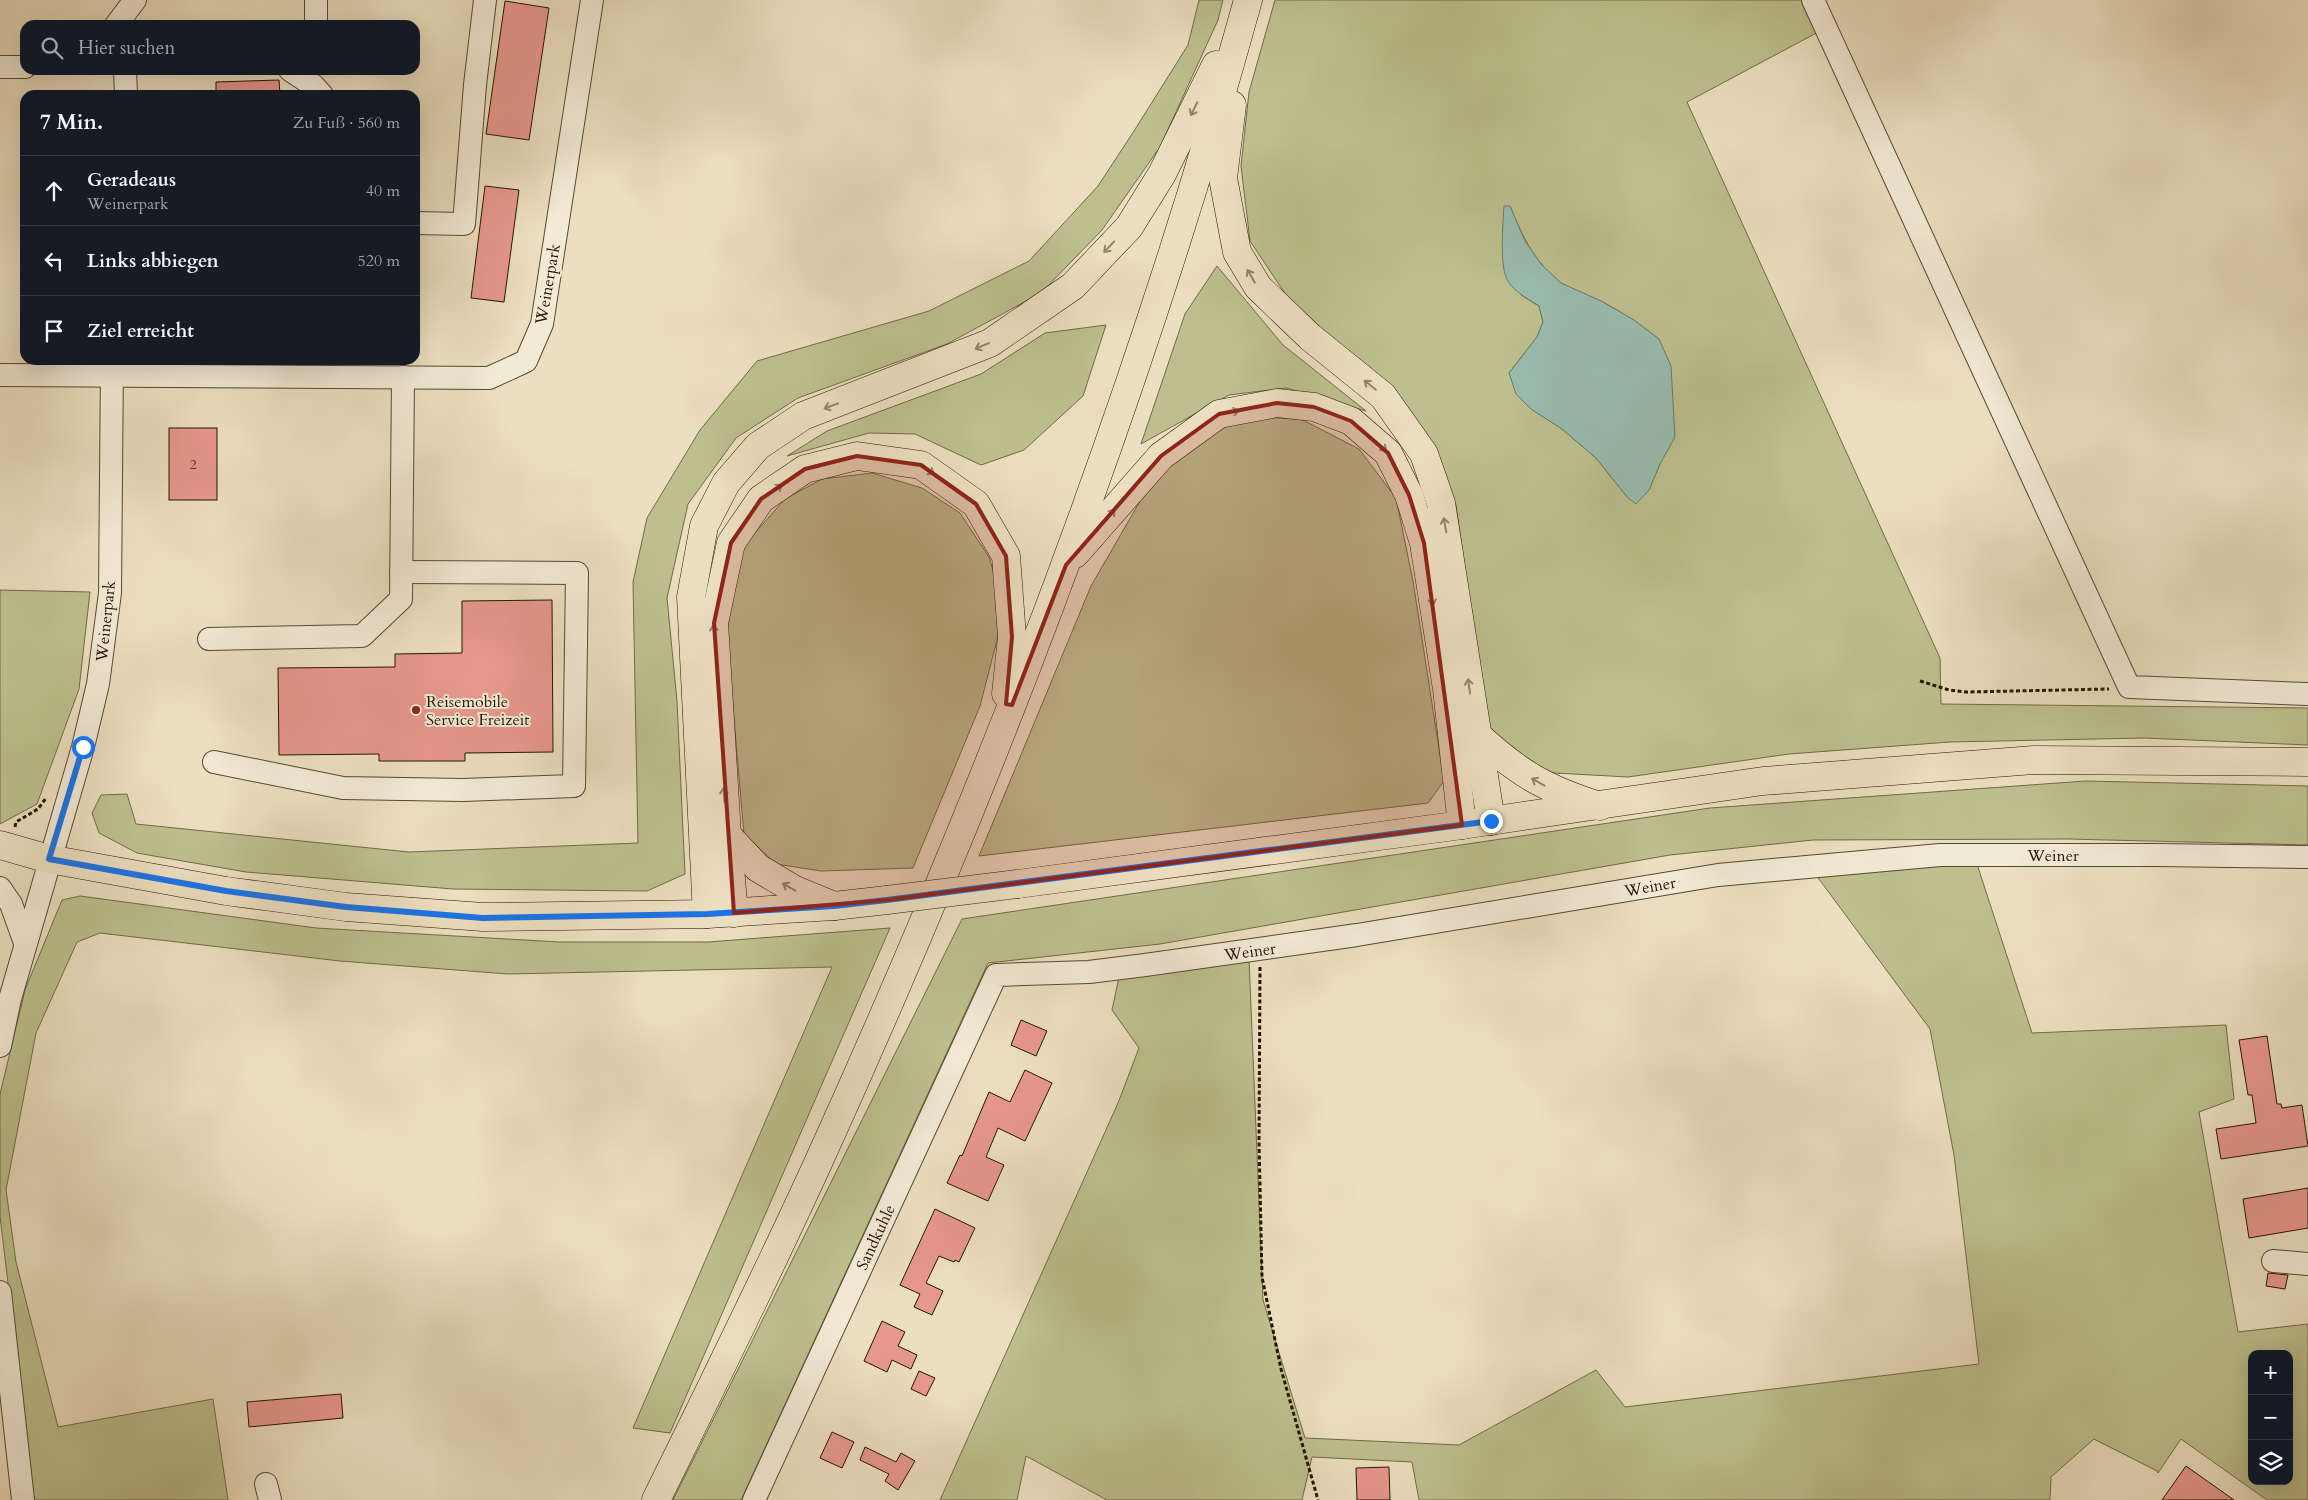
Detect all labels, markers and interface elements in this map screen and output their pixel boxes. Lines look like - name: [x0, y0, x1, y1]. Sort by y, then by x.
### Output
- search box: [20, 20, 420, 75]
- icon: search: [38, 34, 66, 62]
- text: Hier suchen: [78, 35, 175, 61]
- one-way arrow: [1189, 101, 1198, 116]
- text: 7 Min.: [40, 108, 103, 137]
- text: Zu Fuß · 560 m: [293, 112, 400, 134]
- text: Geradeaus: [87, 167, 176, 193]
- icon: ahead: [40, 177, 68, 205]
- text: 40 m: [366, 180, 400, 202]
- text: Weinerpark: [87, 193, 168, 215]
- one-way arrow: [1103, 241, 1115, 253]
- street label: Weinerpark: [530, 242, 566, 327]
- icon: left: [40, 247, 68, 275]
- text: Links abbiegen: [87, 248, 219, 274]
- text: 520 m: [358, 250, 400, 272]
- one-way arrow: [1245, 269, 1255, 283]
- icon: arrive: [40, 317, 68, 345]
- text: Ziel erreicht: [87, 318, 194, 344]
- one-way arrow: [975, 341, 990, 351]
- one-way arrow: [1364, 380, 1377, 391]
- one-way arrow: [824, 402, 839, 411]
- one-way arrow: [1223, 406, 1239, 416]
- one-way arrow: [1374, 441, 1387, 452]
- house number: 2: [189, 455, 197, 474]
- one-way arrow: [921, 465, 935, 475]
- one-way arrow: [769, 484, 783, 494]
- one-way arrow: [1104, 508, 1115, 521]
- one-way arrow: [1440, 518, 1450, 534]
- street label: Weinerpark: [91, 579, 121, 664]
- one-way arrow: [1428, 590, 1438, 606]
- one-way arrow: [710, 625, 719, 641]
- one-way arrow: [1464, 678, 1474, 694]
- place label: Reisemobile Service Freizeit: [426, 691, 529, 731]
- marker: Reisemobile Service Freizeit: [410, 704, 422, 716]
- route start: [72, 736, 95, 759]
- one-way arrow: [1531, 777, 1546, 787]
- one-way arrow: [720, 787, 729, 803]
- route end: [1480, 810, 1503, 833]
- street label: Weiner: [2026, 845, 2079, 867]
- street label: Weiner: [1622, 872, 1678, 902]
- one-way arrow: [783, 881, 797, 891]
- street label: Weiner: [1222, 937, 1277, 967]
- street label: Sandkuhle: [851, 1201, 901, 1274]
- map controls: [2248, 1350, 2293, 1485]
- button: +: [2248, 1350, 2293, 1395]
- button: −: [2248, 1395, 2293, 1440]
- button: layers: [2248, 1440, 2293, 1485]

